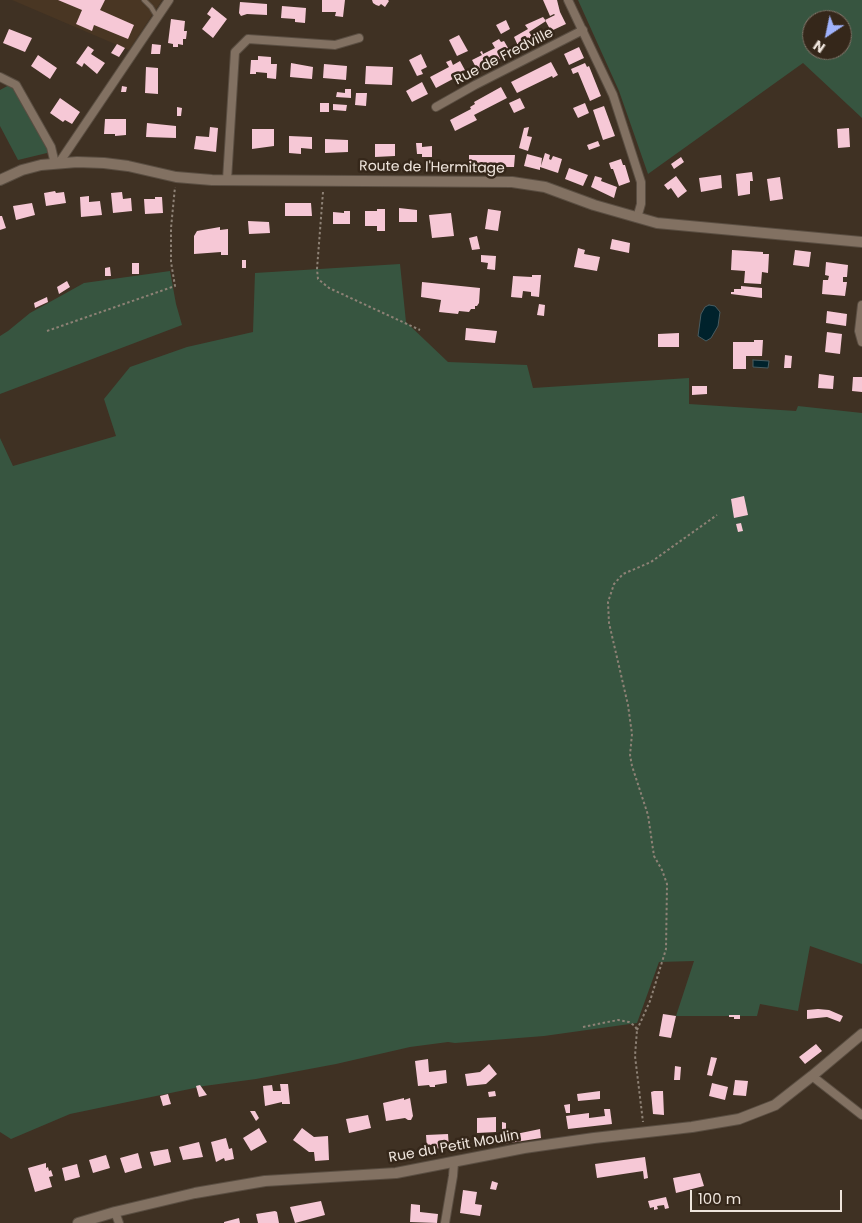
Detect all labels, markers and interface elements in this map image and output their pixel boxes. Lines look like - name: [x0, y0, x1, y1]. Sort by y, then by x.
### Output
- north arrow: [802, 10, 852, 60]
- street label: Rue de Fredville: [452, 25, 556, 89]
- text: N: [809, 35, 829, 58]
- street label: Route de l'Hermitage: [359, 158, 505, 178]
- street label: Rue du Petit Moulin: [388, 1127, 520, 1167]
- scale bar: [692, 1180, 844, 1212]
- text: 100 m: [698, 1188, 741, 1209]

